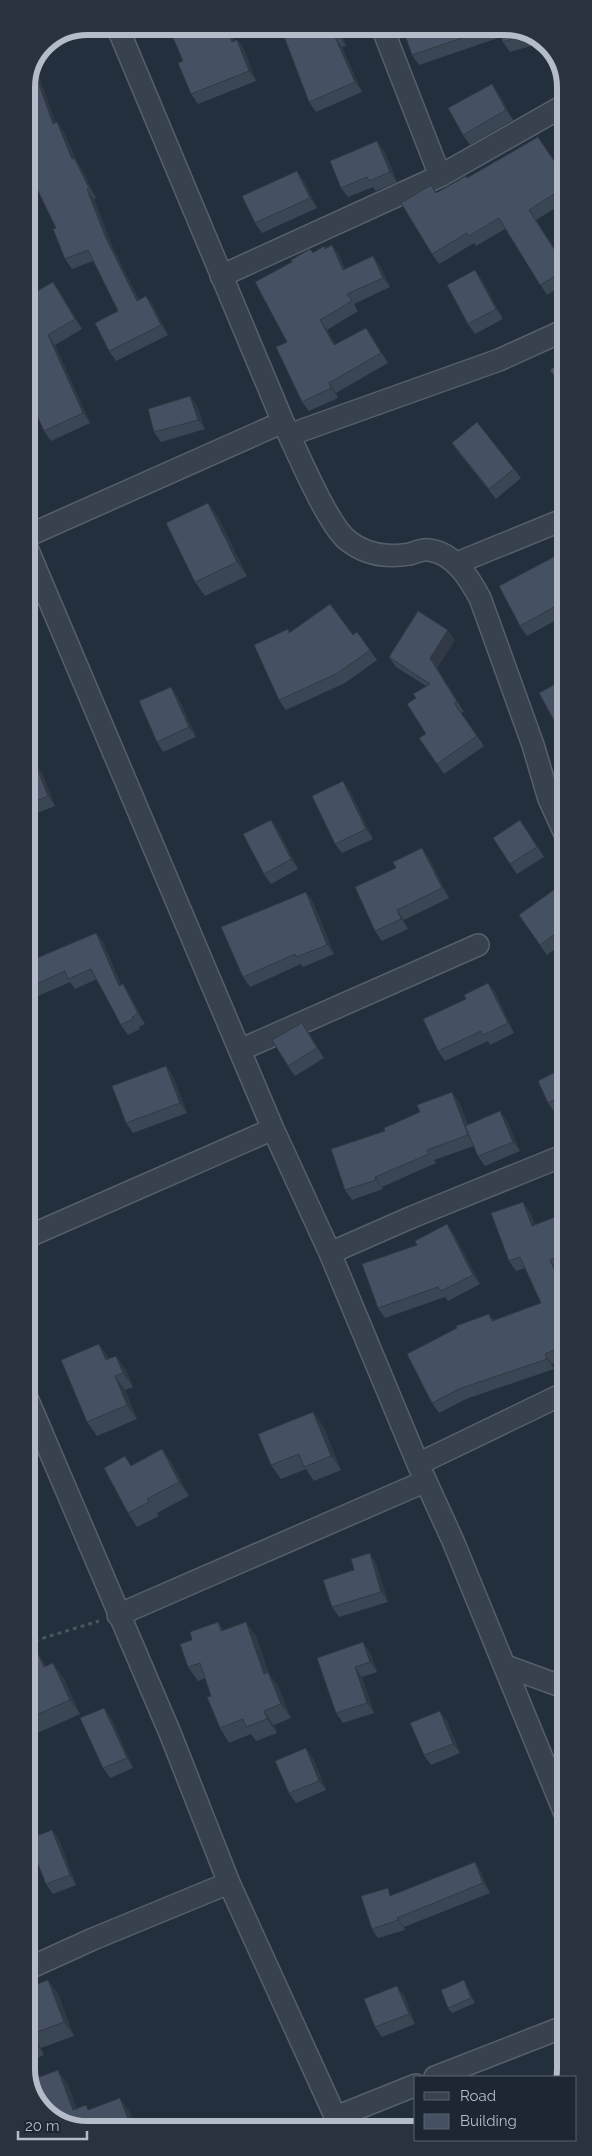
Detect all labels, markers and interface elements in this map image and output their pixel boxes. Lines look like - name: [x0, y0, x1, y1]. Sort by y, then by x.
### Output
- legend: [414, 2076, 577, 2141]
- text: Road: [460, 2087, 496, 2105]
- scale bar: [18, 2108, 86, 2140]
- text: Building: [460, 2112, 517, 2130]
- text: 20 m: [25, 2117, 60, 2135]

